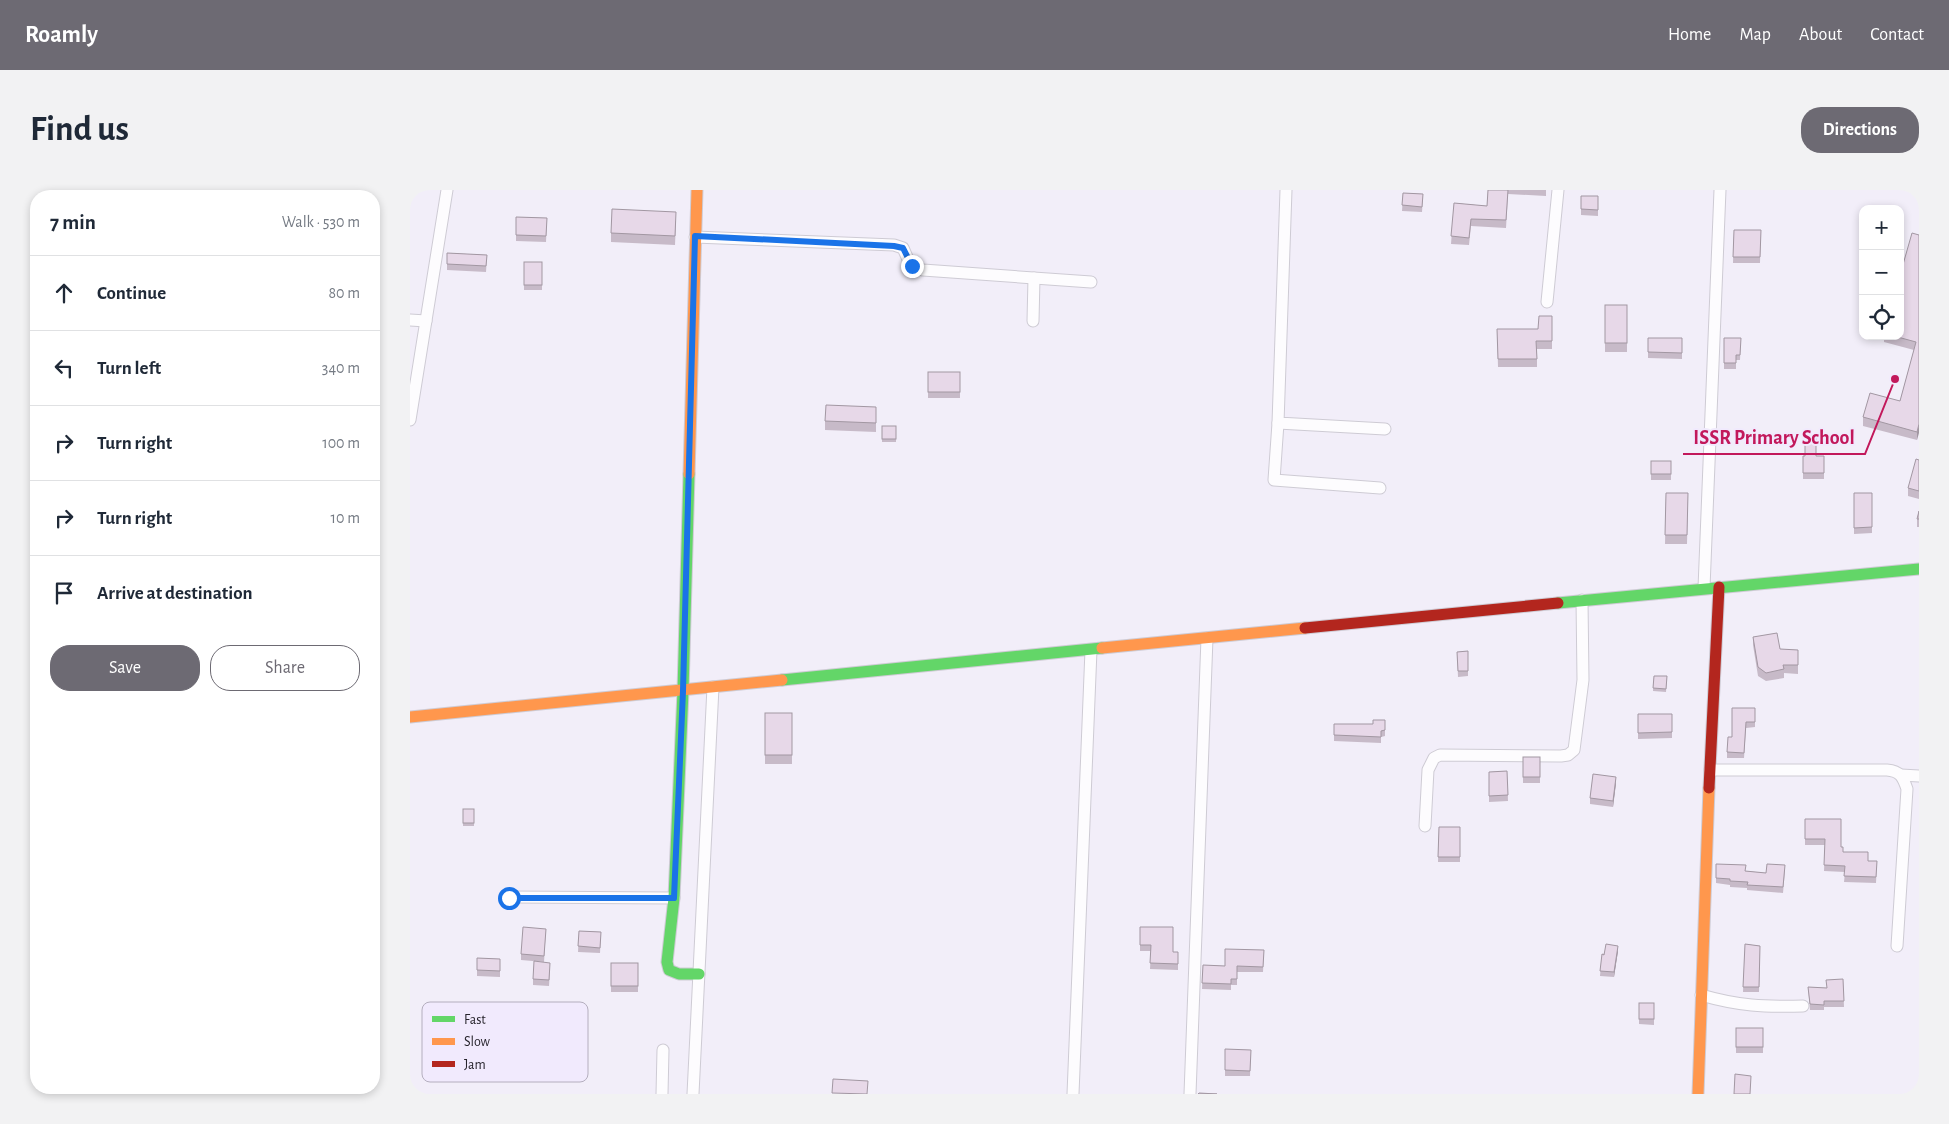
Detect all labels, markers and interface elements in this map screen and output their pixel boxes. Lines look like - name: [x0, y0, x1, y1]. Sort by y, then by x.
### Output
- text: Roamly: [25, 23, 98, 47]
- text: Home: [1668, 26, 1711, 44]
- text: Map: [1739, 26, 1771, 44]
- text: About: [1799, 26, 1842, 44]
- text: Contact: [1870, 26, 1924, 44]
- button: Directions: [1801, 107, 1919, 153]
- text: Find us: [30, 112, 129, 147]
- map controls: [1859, 205, 1904, 340]
- button: +: [1859, 205, 1904, 250]
- text: 7 min: [50, 212, 96, 233]
- text: Walk · 530 m: [282, 214, 360, 230]
- button: −: [1859, 250, 1904, 295]
- route end: [901, 255, 924, 278]
- icon: ahead: [50, 279, 78, 307]
- text: Continue: [97, 284, 166, 303]
- text: 80 m: [329, 285, 360, 301]
- button: locate: [1859, 295, 1904, 340]
- icon: left: [50, 354, 78, 382]
- text: Turn left: [97, 359, 161, 378]
- text: 340 m: [322, 360, 360, 376]
- callout: ISSR Primary School: [1683, 419, 1865, 454]
- text: ISSR Primary School: [1693, 428, 1855, 448]
- icon: right: [50, 429, 78, 457]
- text: Turn right: [97, 434, 172, 453]
- text: 100 m: [322, 435, 360, 451]
- icon: right: [50, 504, 78, 532]
- text: Turn right: [97, 509, 172, 528]
- text: 10 m: [331, 510, 360, 526]
- icon: arrive: [50, 579, 78, 607]
- text: Arrive at destination: [97, 584, 253, 603]
- button: Save: [50, 645, 200, 691]
- button: Share: [210, 645, 360, 691]
- route start: [498, 887, 521, 910]
- legend: [422, 1002, 588, 1082]
- text: Fast: [464, 1013, 486, 1027]
- text: Slow: [464, 1035, 491, 1049]
- text: Jam: [464, 1058, 486, 1072]

